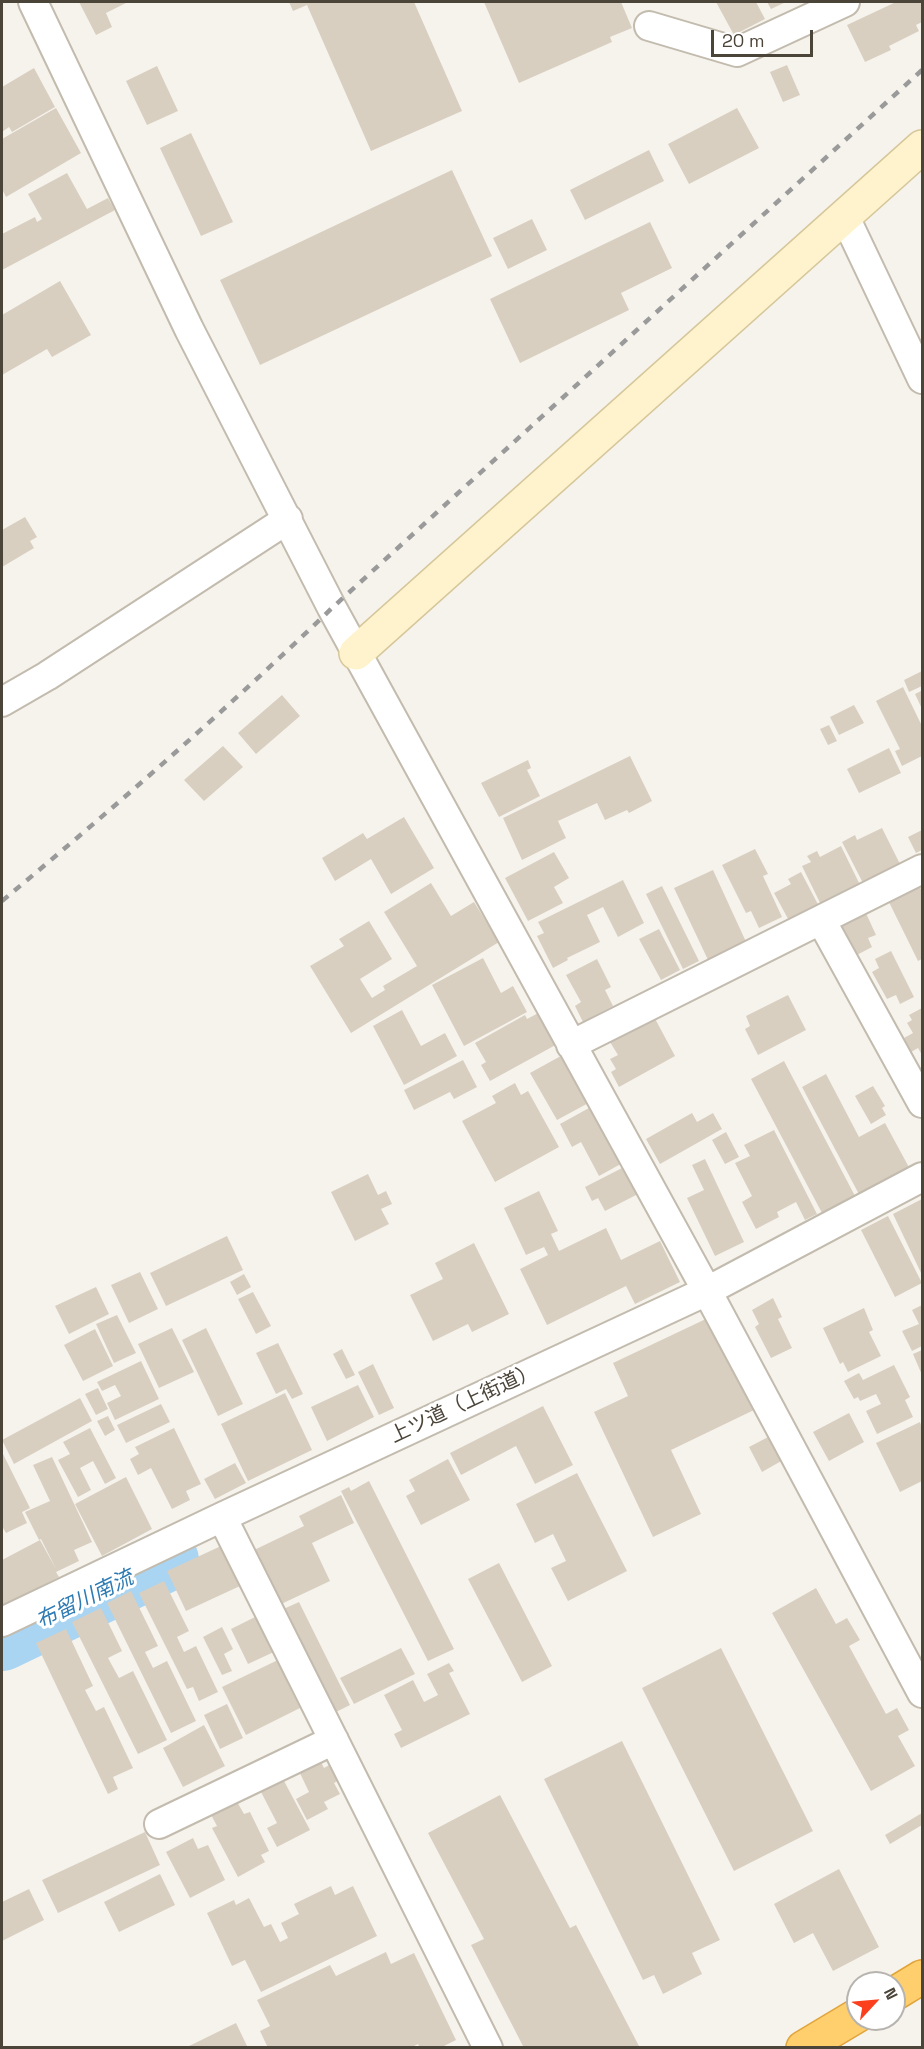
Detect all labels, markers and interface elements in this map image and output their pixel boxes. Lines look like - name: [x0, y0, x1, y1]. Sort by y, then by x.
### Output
- scale bar: [714, 18, 816, 56]
- text: 20 m: [722, 29, 765, 52]
- street label: 上ツ道（上街道）: [386, 1359, 542, 1449]
- water label: 布留川南流: [32, 1566, 138, 1634]
- north arrow: [846, 1971, 906, 2031]
- text: N: [879, 1984, 903, 2003]

